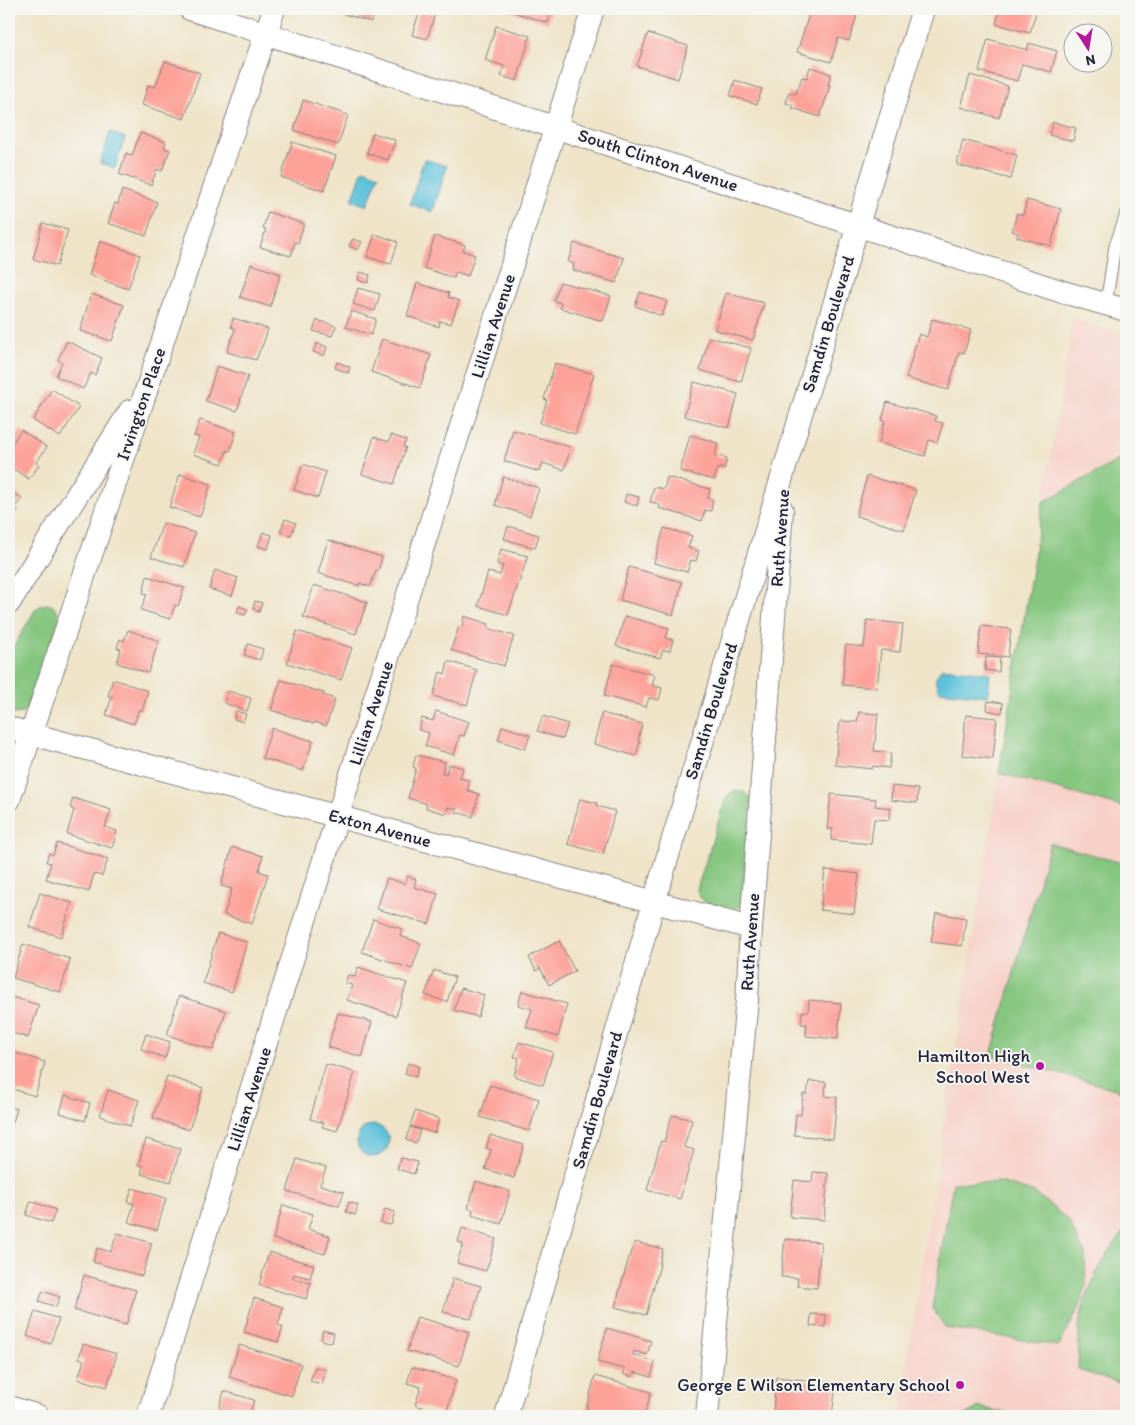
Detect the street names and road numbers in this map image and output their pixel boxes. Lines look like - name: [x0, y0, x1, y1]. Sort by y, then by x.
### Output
- street label: South Clinton Avenue: [575, 124, 741, 196]
- street label: Samdin Boulevard: [797, 253, 859, 395]
- street label: Lillian Avenue: [466, 271, 520, 381]
- street label: Irvington Place: [111, 345, 171, 463]
- street label: Ruth Avenue: [766, 488, 794, 588]
- street label: Samdin Boulevard: [680, 640, 742, 782]
- street label: Lillian Avenue: [344, 658, 398, 768]
- street label: Exton Avenue: [326, 804, 434, 852]
- street label: Ruth Avenue: [736, 892, 764, 992]
- street label: Samdin Boulevard: [567, 1029, 627, 1171]
- street label: Lillian Avenue: [222, 1044, 276, 1154]

